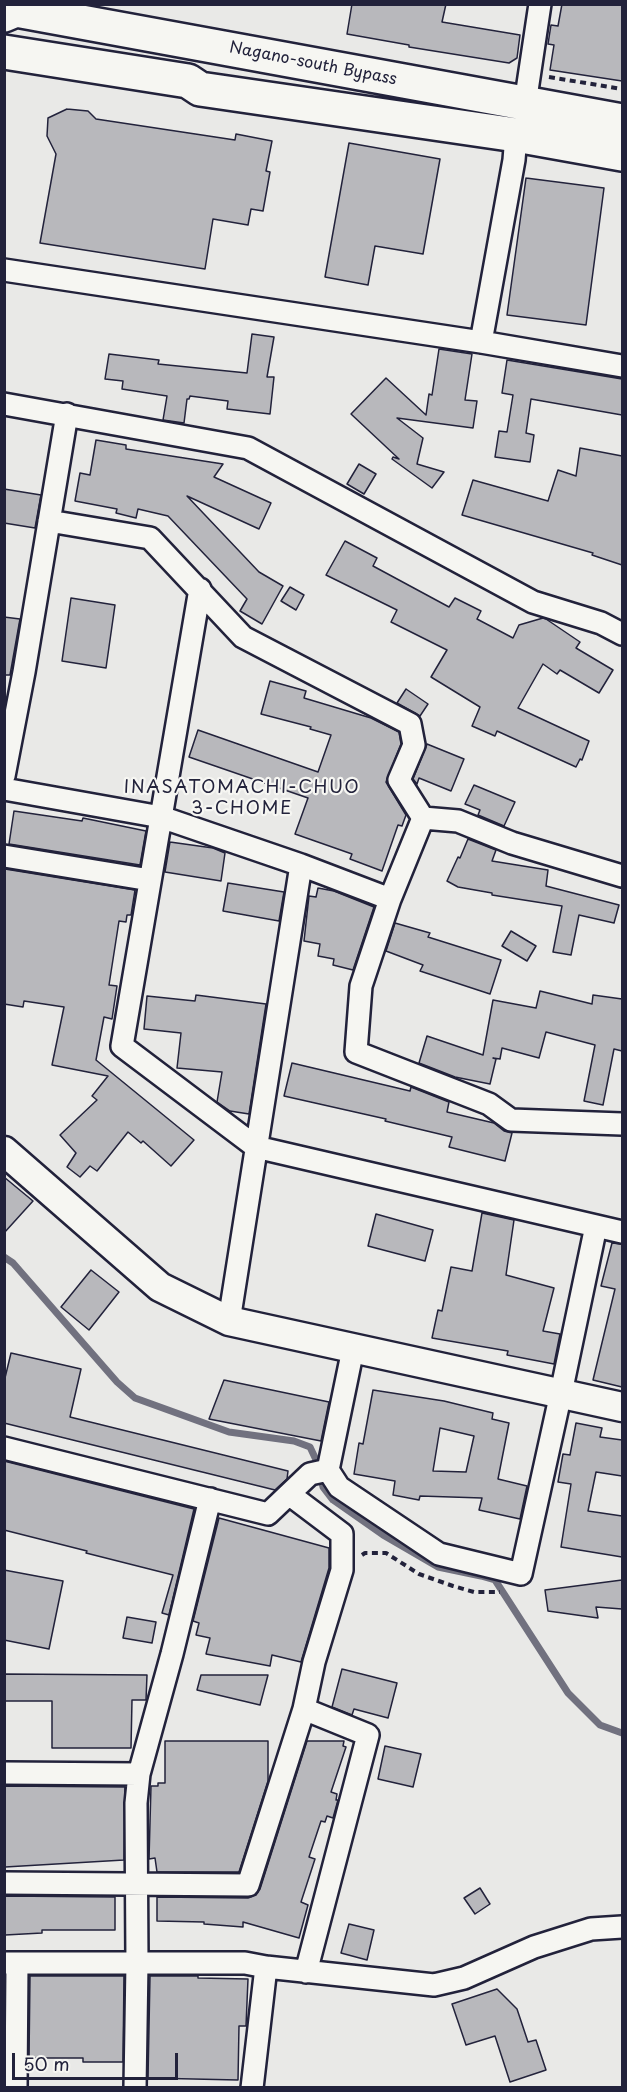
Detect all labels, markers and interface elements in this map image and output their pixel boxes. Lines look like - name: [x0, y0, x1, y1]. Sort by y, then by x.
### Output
- street label: Nagano-south Bypass: [228, 38, 398, 90]
- district label: INASATOMACHI-CHUO 3-CHOME: [124, 777, 360, 820]
- scale bar: [15, 2041, 182, 2079]
- text: 50 m: [23, 2050, 70, 2077]

